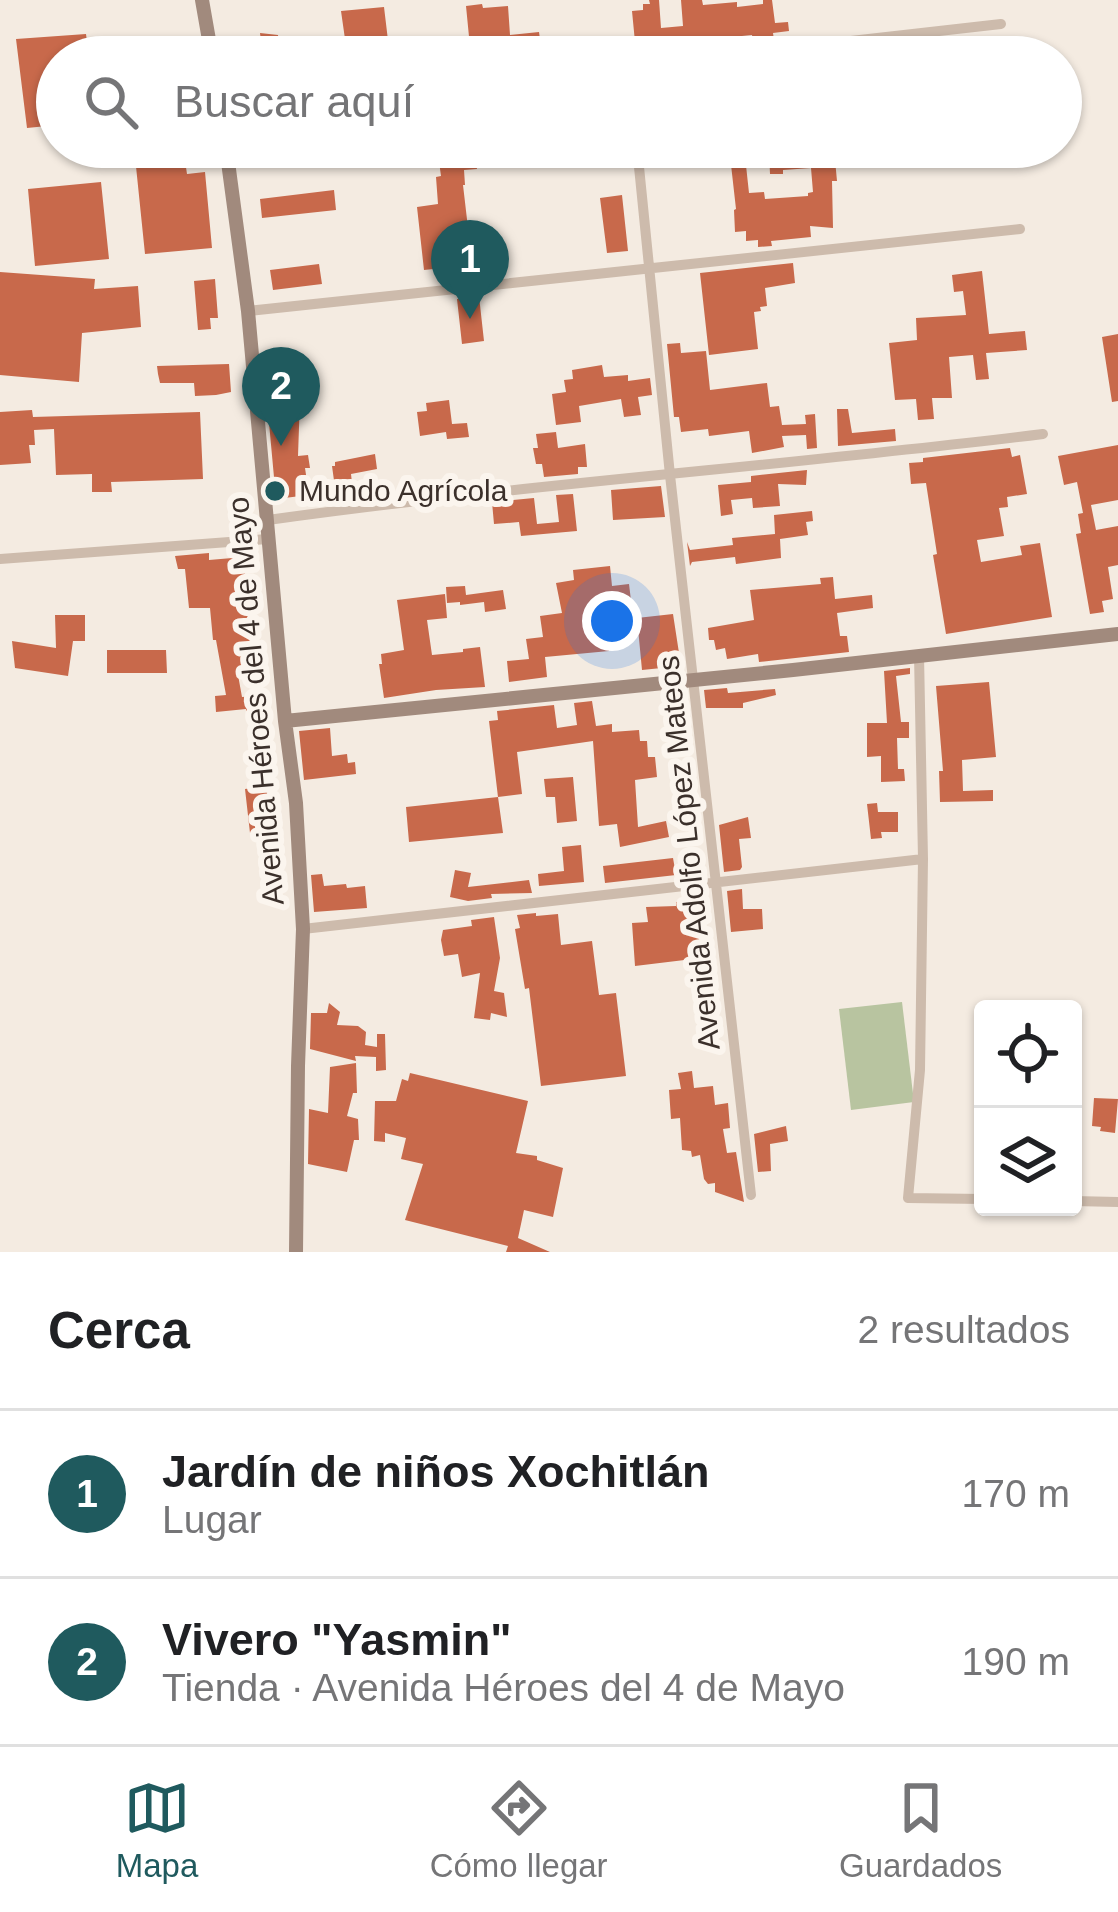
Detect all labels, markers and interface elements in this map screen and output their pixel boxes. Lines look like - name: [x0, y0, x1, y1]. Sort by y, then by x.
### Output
- search box: [36, 36, 1082, 168]
- icon: search: [78, 69, 144, 135]
- text: Buscar aquí: [174, 76, 414, 127]
- pin: 1: [431, 220, 509, 319]
- pin: 2: [242, 347, 320, 446]
- place label: Mundo Agrícola: [299, 474, 508, 507]
- marker: Mundo Agrícola: [262, 478, 288, 504]
- street label: Avenida Héroes del 4 de Mayo: [221, 496, 290, 907]
- your location: [582, 591, 642, 651]
- street label: Avenida Adolfo López Mateos: [651, 654, 726, 1052]
- map controls: [974, 1000, 1082, 1216]
- button: locate: [974, 1000, 1082, 1108]
- button: layers: [974, 1108, 1082, 1216]
- text: Cerca: [48, 1302, 190, 1359]
- text: 2 resultados: [858, 1308, 1070, 1351]
- text: Jardín de niños Xochitlán: [162, 1446, 710, 1497]
- text: 1: [76, 1472, 98, 1515]
- text: 170 m: [962, 1472, 1070, 1515]
- text: Lugar: [162, 1498, 262, 1541]
- text: Vivero "Yasmin": [162, 1614, 512, 1665]
- text: 2: [76, 1640, 98, 1683]
- text: 190 m: [962, 1640, 1070, 1683]
- text: Tienda · Avenida Héroes del 4 de Mayo: [162, 1666, 845, 1709]
- tab: Mapa: [116, 1775, 198, 1885]
- tab: Cómo llegar: [430, 1775, 608, 1885]
- tab: Guardados: [839, 1775, 1002, 1885]

